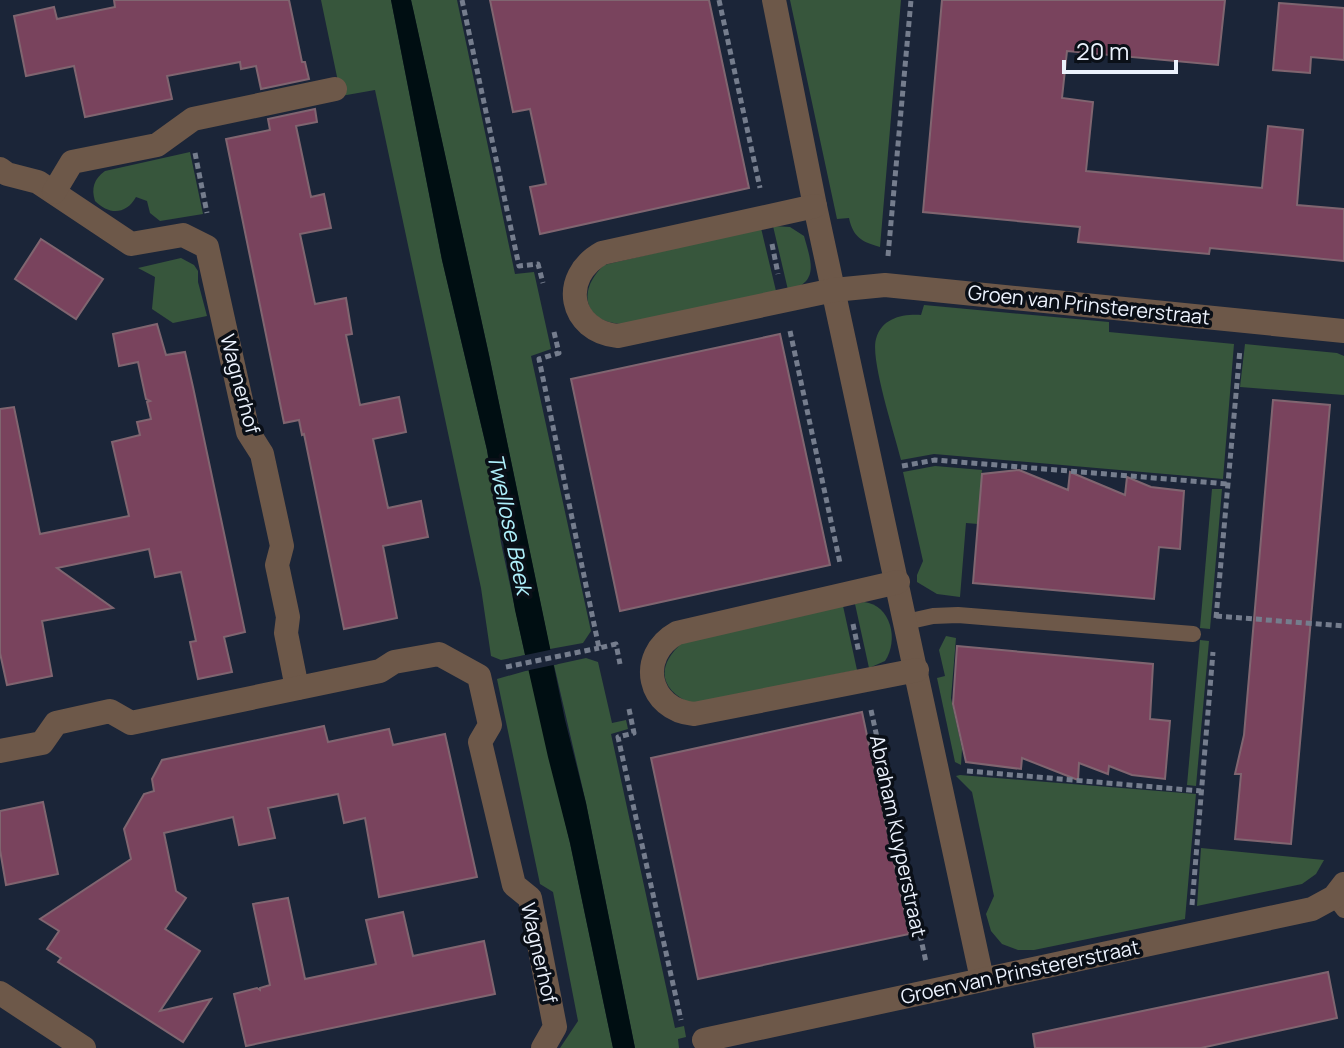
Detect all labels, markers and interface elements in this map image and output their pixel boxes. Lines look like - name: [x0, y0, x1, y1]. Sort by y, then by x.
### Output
- scale bar: [1064, 24, 1176, 74]
- text: 20 m: [1076, 34, 1129, 67]
- street label: Groen van Prinstererstraat: [967, 278, 1212, 331]
- street label: Wagnerhof: [214, 331, 267, 437]
- water label: Twellose Beek: [480, 451, 540, 600]
- street label: Abraham Kuyperstraat: [864, 732, 933, 939]
- street label: Wagnerhof: [515, 900, 564, 1006]
- street label: Groen van Prinstererstraat: [898, 933, 1142, 1010]

